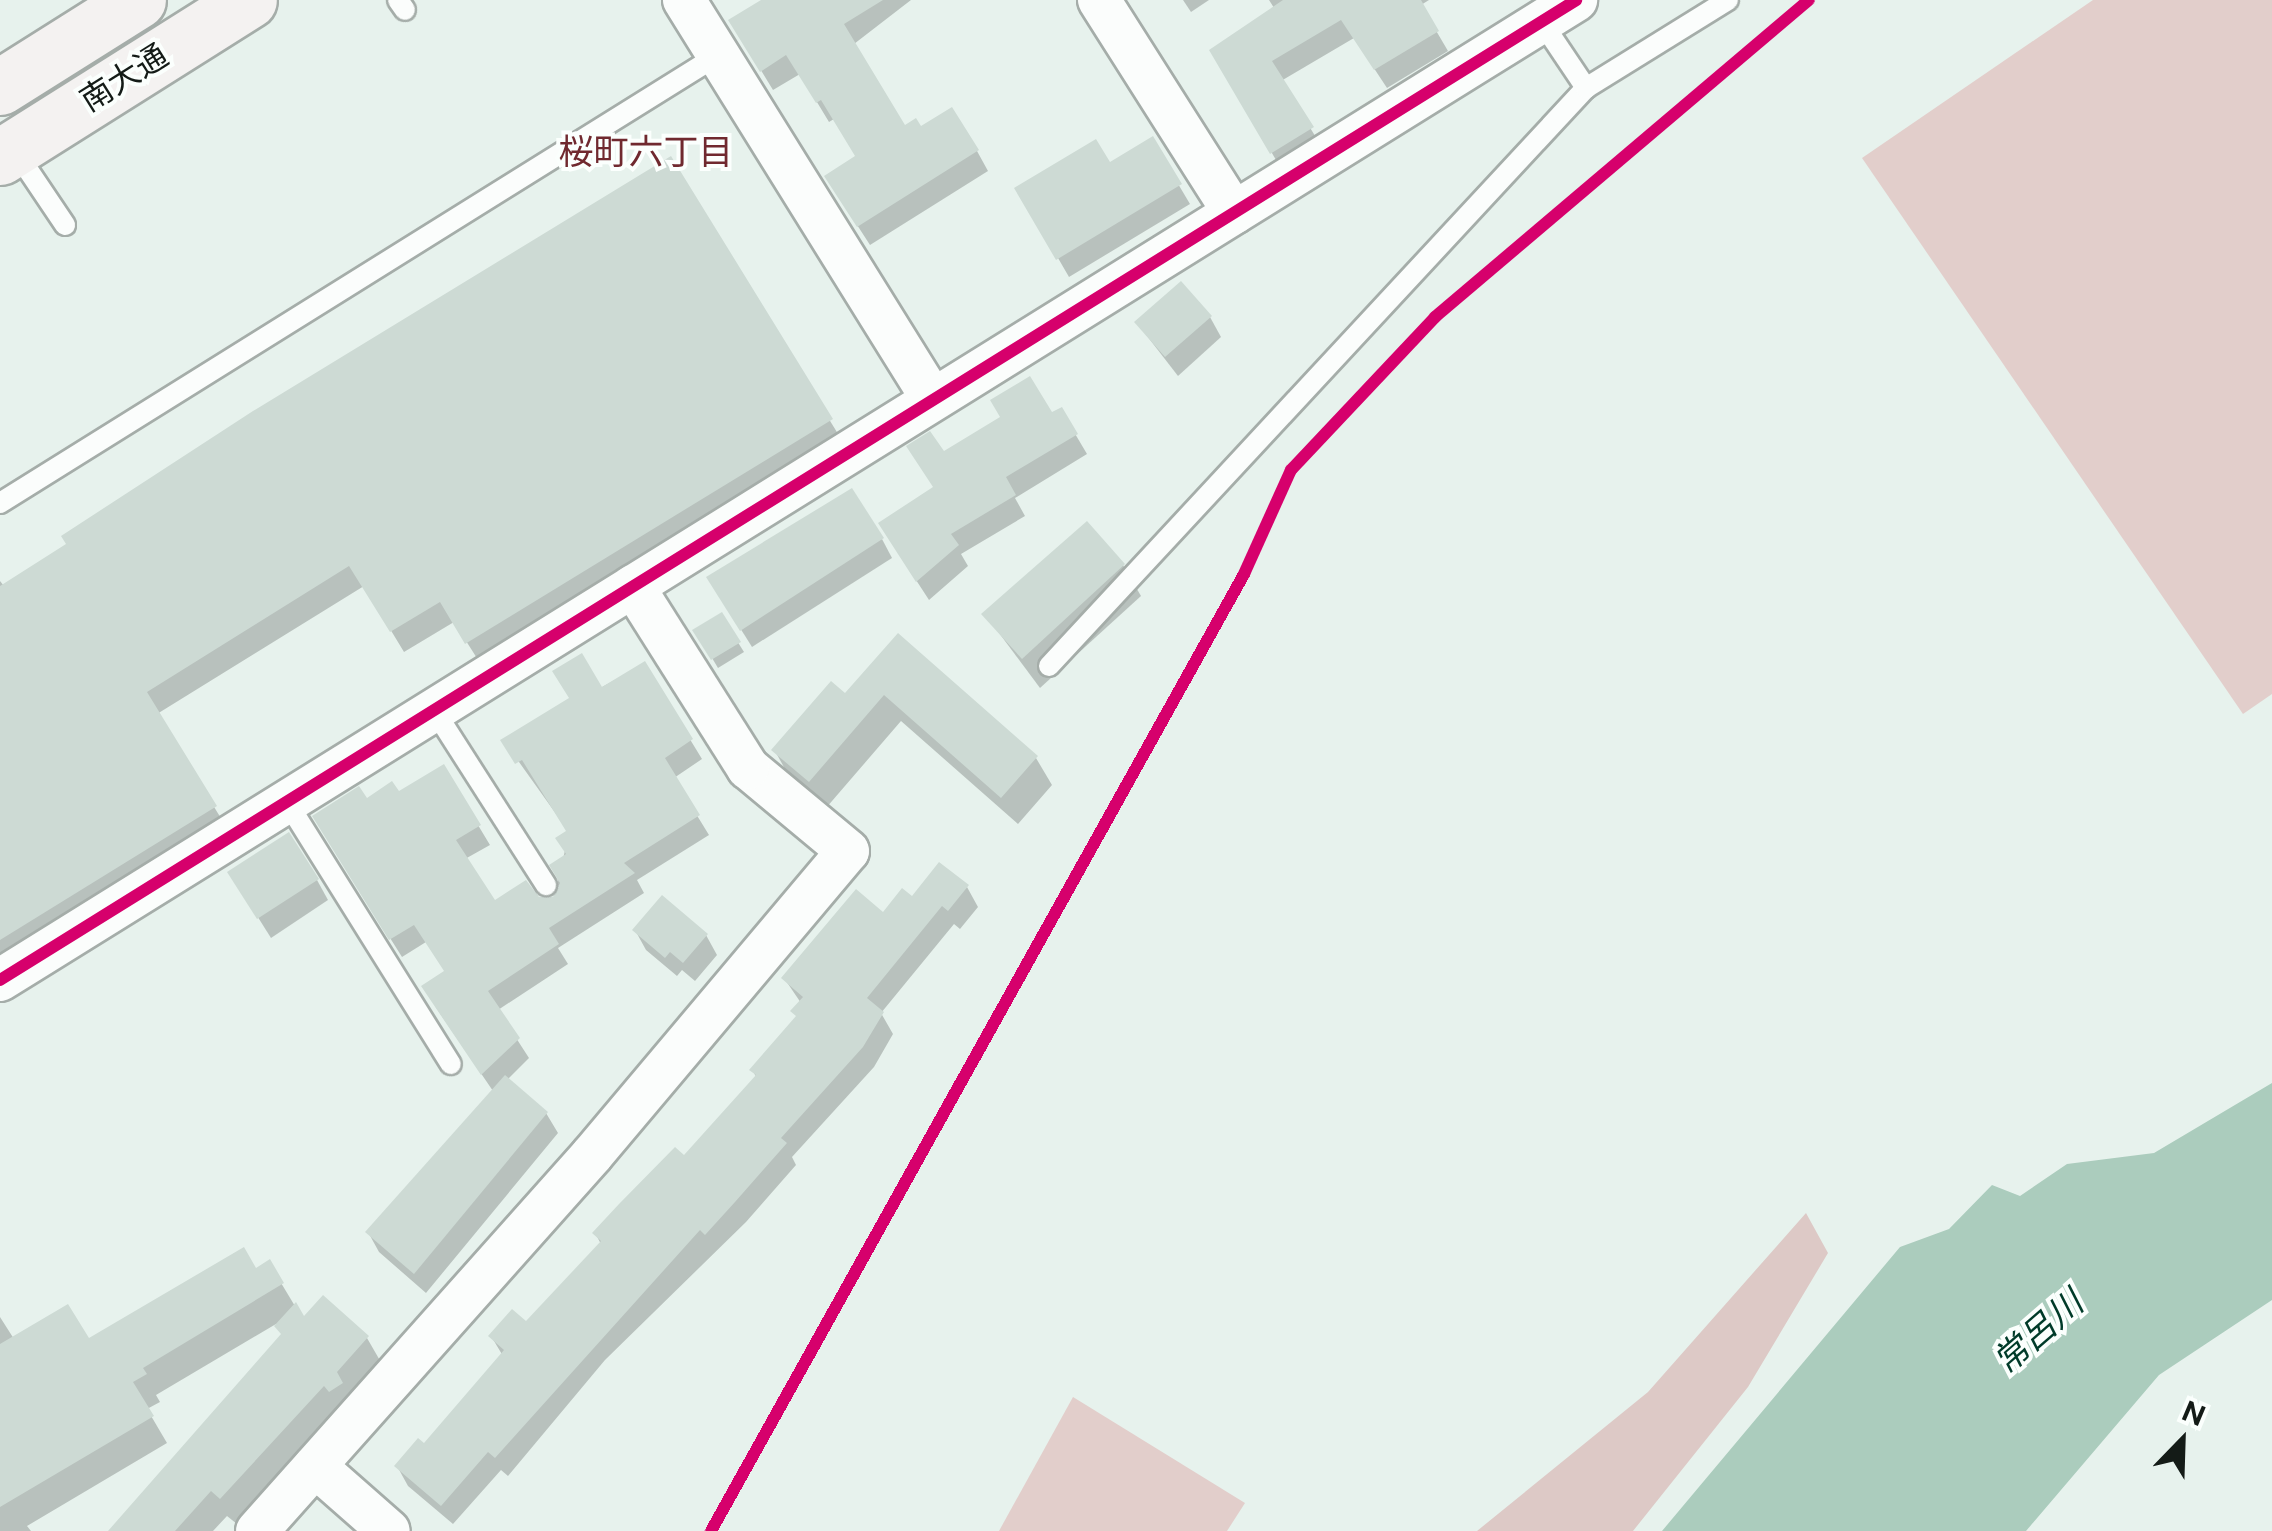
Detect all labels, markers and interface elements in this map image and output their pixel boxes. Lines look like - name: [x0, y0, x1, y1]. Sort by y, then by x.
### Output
- street label: 南大通: [73, 36, 175, 120]
- district label: 桜町六丁目: [559, 131, 733, 173]
- water label: 常呂川: [1985, 1282, 2091, 1382]
- north arrow: [2132, 1391, 2232, 1491]
- text: N: [2177, 1393, 2210, 1432]

